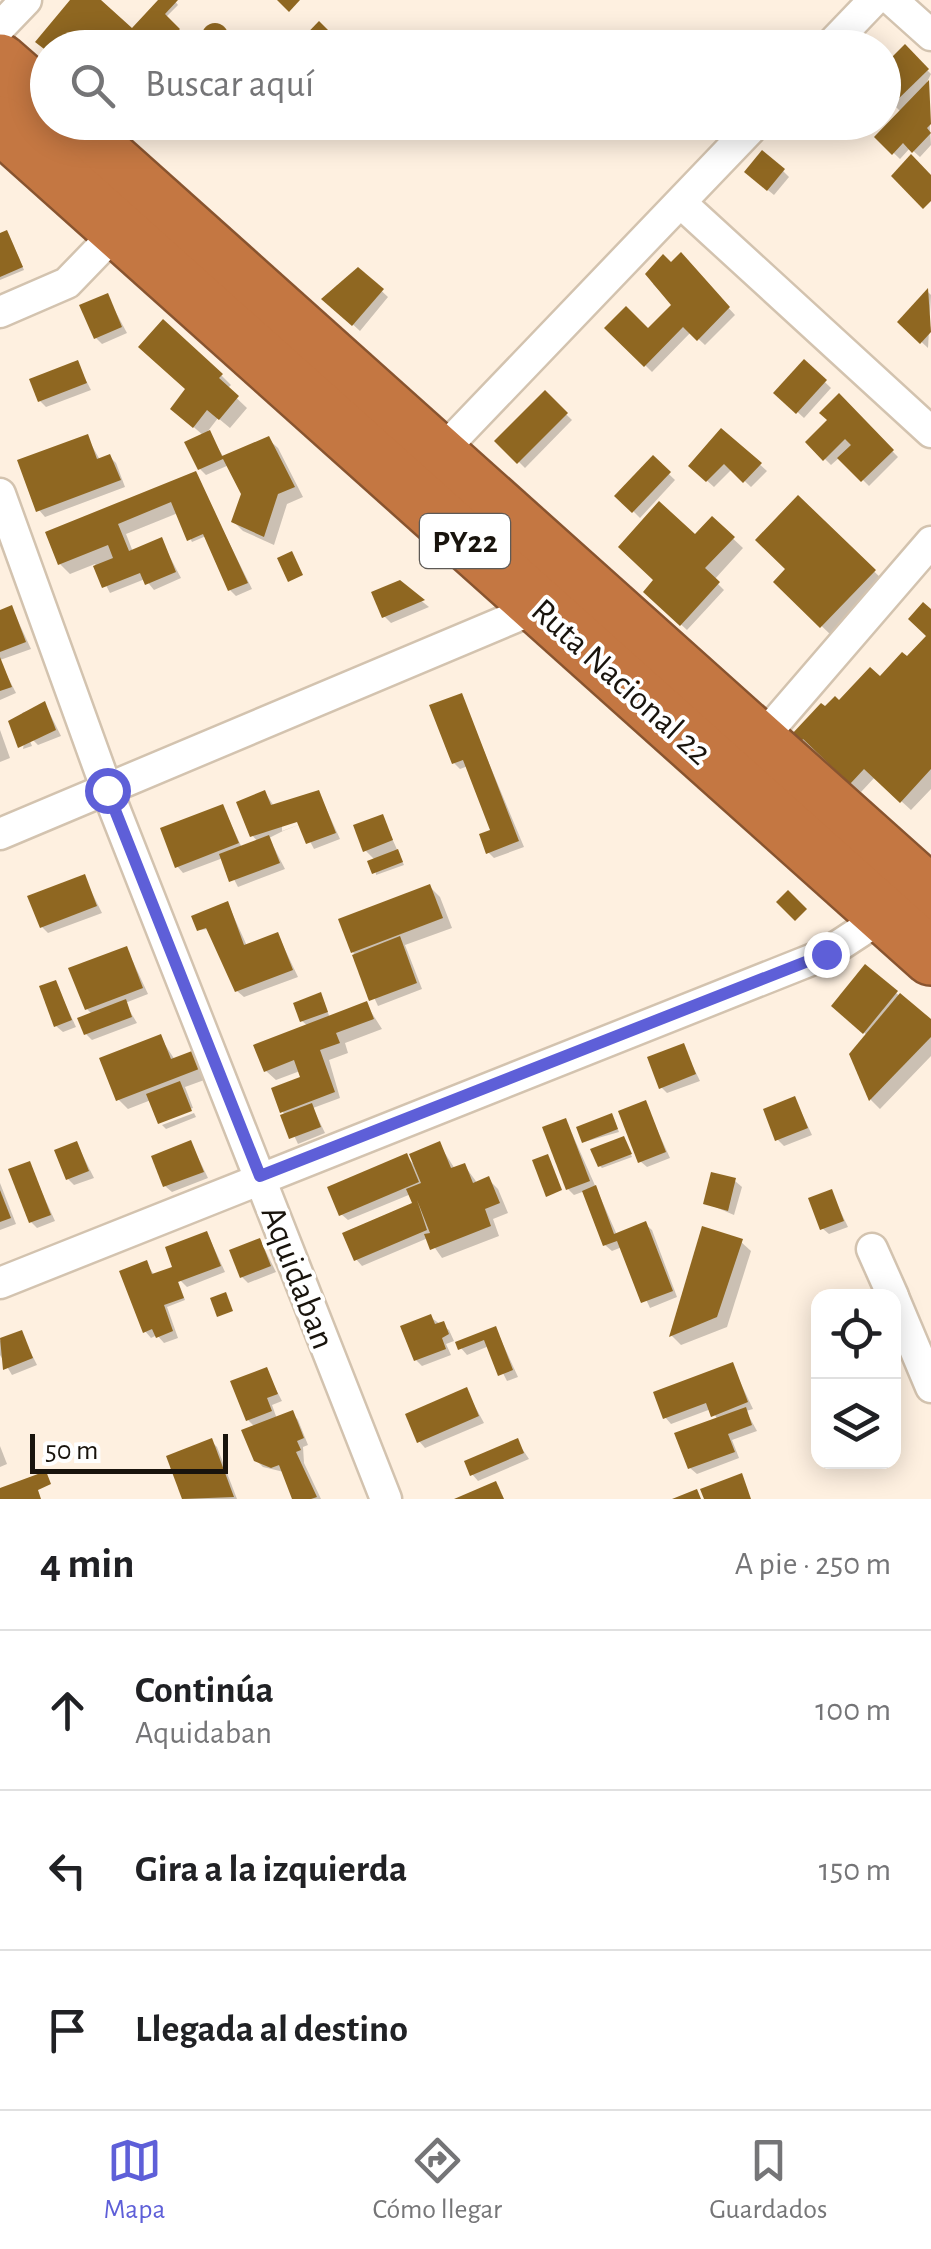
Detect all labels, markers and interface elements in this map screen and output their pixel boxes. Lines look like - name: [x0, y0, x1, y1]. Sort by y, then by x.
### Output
- search box: [30, 30, 901, 140]
- icon: search: [65, 58, 120, 113]
- text: Buscar aquí: [145, 66, 314, 104]
- road number: PY22: [420, 514, 510, 568]
- street label: Ruta Nacional 22: [524, 593, 718, 772]
- route start: [85, 768, 131, 814]
- route end: [804, 932, 850, 978]
- street label: Aquidaban: [254, 1201, 341, 1354]
- map controls: [811, 1289, 901, 1469]
- button: locate: [811, 1289, 901, 1379]
- button: layers: [811, 1379, 901, 1469]
- scale bar: [30, 1429, 228, 1474]
- text: 50 m: [45, 1437, 99, 1465]
- text: 4 min: [40, 1543, 135, 1585]
- text: A pie · 250 m: [735, 1548, 891, 1580]
- text: Continúa: [135, 1672, 274, 1710]
- icon: ahead: [40, 1683, 95, 1738]
- text: 100 m: [815, 1694, 891, 1726]
- text: Aquidaban: [135, 1717, 272, 1749]
- icon: left: [40, 1843, 95, 1898]
- text: Gira a la izquierda: [135, 1851, 407, 1889]
- text: 150 m: [819, 1854, 891, 1886]
- icon: arrive: [40, 2003, 95, 2058]
- text: Llegada al destino: [135, 2011, 408, 2049]
- tab: Mapa: [104, 2133, 165, 2227]
- tab: Cómo llegar: [373, 2133, 502, 2227]
- tab: Guardados: [709, 2133, 827, 2227]

